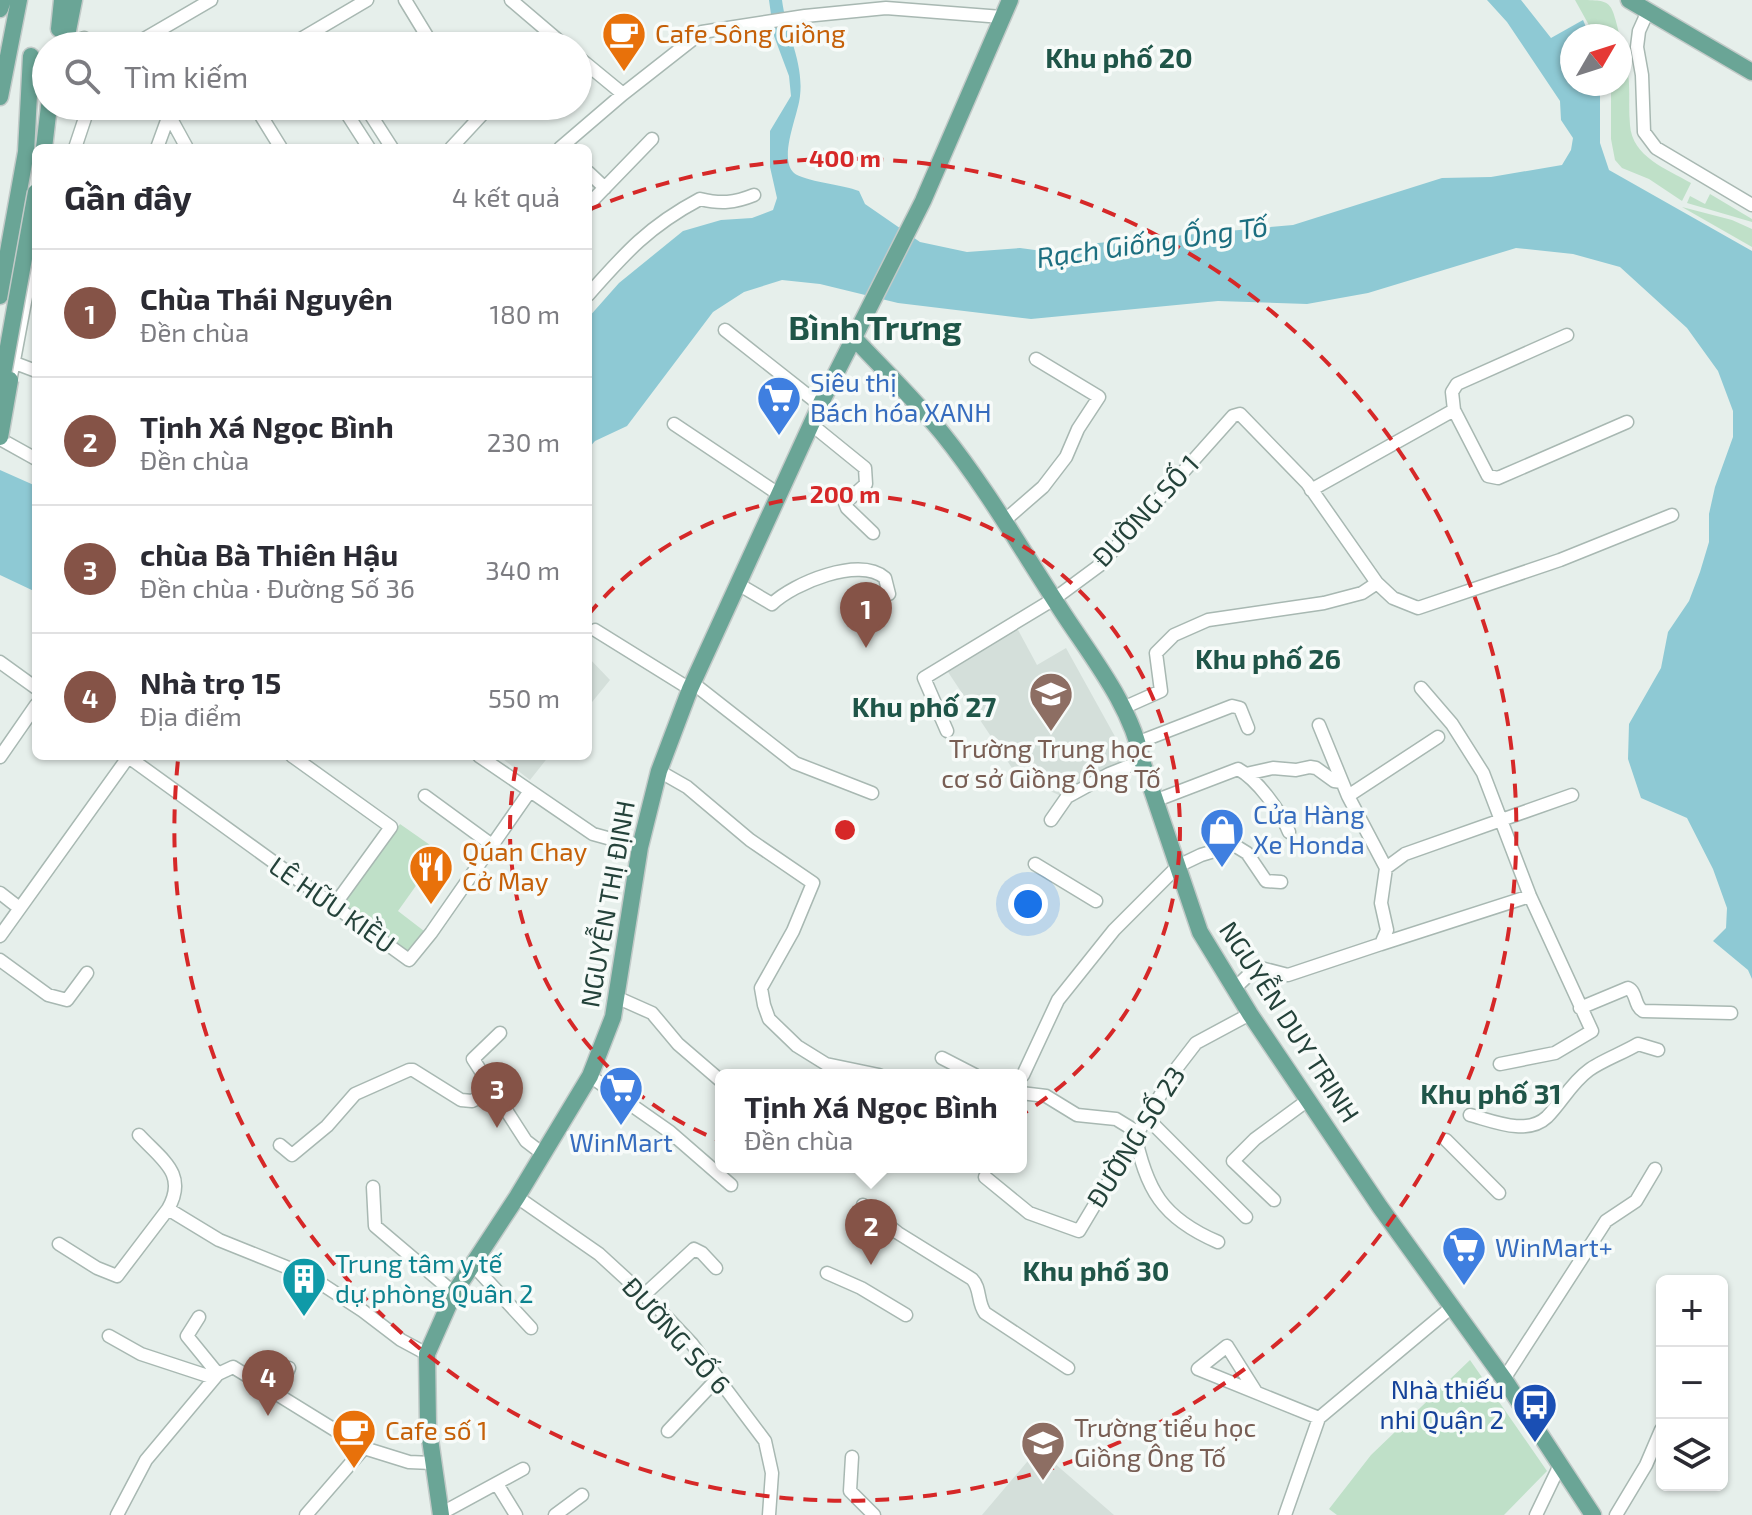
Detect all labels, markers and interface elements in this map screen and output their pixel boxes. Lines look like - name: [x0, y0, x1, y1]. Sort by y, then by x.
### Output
- cafe icon: Cafe Sông Giồng: [600, 10, 648, 73]
- place label: Cafe Sông Giồng: [655, 17, 845, 48]
- north arrow: [1560, 24, 1632, 96]
- search box: [32, 32, 592, 120]
- district label: Khu phố 20: [1045, 40, 1193, 74]
- icon: search: [60, 54, 104, 98]
- text: Tìm kiếm: [124, 58, 248, 94]
- text: 400 m: [809, 143, 881, 172]
- text: Gần đây: [64, 176, 192, 217]
- text: 4 kết quả: [452, 181, 560, 212]
- water label: Rạch Giống Ống Tố: [1034, 208, 1271, 274]
- text: Chùa Thái Nguyên: [140, 280, 393, 316]
- text: 1: [84, 298, 96, 329]
- text: 180 m: [490, 298, 560, 329]
- district label: Bình Trưng: [788, 306, 962, 347]
- text: Đền chùa: [140, 316, 249, 347]
- place label: Siêu thị Bách hóa XANH: [810, 366, 992, 427]
- supermarket icon: Siêu thị Bách hóa XANH: [755, 374, 803, 437]
- text: Tịnh Xá Ngọc Bình: [140, 408, 394, 444]
- text: 2: [82, 426, 98, 457]
- text: 230 m: [487, 426, 560, 457]
- text: Đền chùa: [140, 444, 249, 475]
- street label: ĐƯỜNG SỐ 1: [1085, 447, 1204, 572]
- text: 200 m: [810, 479, 880, 508]
- text: chùa Bà Thiên Hậu: [140, 536, 398, 572]
- text: 3: [83, 554, 97, 585]
- text: 340 m: [485, 554, 560, 585]
- text: Đền chùa · Đường Số 36: [140, 572, 415, 603]
- pin: 1: [840, 582, 892, 648]
- district label: Khu phố 26: [1195, 641, 1341, 675]
- text: Nhà trọ 15: [140, 664, 281, 700]
- school or university icon: Trường Trung học cơ sở Giồng Ông Tố: [1027, 670, 1075, 733]
- text: 4: [82, 682, 98, 713]
- text: 550 m: [488, 682, 560, 713]
- district label: Khu phố 27: [852, 689, 996, 723]
- text: Địa điểm: [140, 700, 242, 731]
- place label: Trường Trung học cơ sở Giồng Ông Tố: [941, 732, 1161, 793]
- street label: NGUYỄN THỊ ĐỊNH: [572, 798, 640, 1010]
- place label: Cửa Hàng Xe Honda: [1253, 798, 1365, 859]
- shop icon: Cửa Hàng Xe Honda: [1198, 806, 1246, 869]
- centre of rings: [831, 816, 859, 844]
- place label: Qúan Chay Cở May: [462, 835, 588, 896]
- restaurant icon: Qúan Chay Cở May: [407, 843, 455, 906]
- street label: LÊ HỮU KIỀU: [264, 848, 402, 958]
- your location: [1008, 884, 1048, 924]
- street label: NGUYỄN DUY TRINH: [1214, 915, 1368, 1127]
- street label: ĐƯỜNG SỐ 23: [1078, 1060, 1190, 1212]
- pin: 3: [471, 1062, 523, 1128]
- supermarket icon: WinMart: [597, 1064, 645, 1127]
- popup: [715, 1069, 1027, 1173]
- district label: Khu phố 31: [1420, 1076, 1562, 1110]
- text: Tịnh Xá Ngọc Bình: [744, 1088, 998, 1124]
- text: Đền chùa: [744, 1124, 853, 1155]
- place label: WinMart: [569, 1126, 673, 1157]
- pin: 2: [845, 1199, 897, 1265]
- supermarket icon: WinMart+: [1440, 1224, 1488, 1287]
- place label: WinMart+: [1495, 1231, 1613, 1262]
- place label: Trung tâm y tế dự phòng Quân 2: [335, 1247, 534, 1308]
- district label: Khu phố 30: [1023, 1253, 1169, 1287]
- building icon: Trung tâm y tế dự phòng Quân 2: [280, 1255, 328, 1318]
- street label: ĐƯỜNG SỐ 6: [617, 1270, 738, 1400]
- map controls: [1656, 1275, 1728, 1491]
- button: +: [1656, 1275, 1728, 1347]
- button: −: [1656, 1347, 1728, 1419]
- pin: 4: [242, 1350, 294, 1416]
- place label: Nhà thiếu nhi Quận 2: [1380, 1373, 1504, 1434]
- bus stop icon: Nhà thiếu nhi Quận 2: [1511, 1381, 1559, 1444]
- cafe icon: Cafe số 1: [330, 1407, 378, 1470]
- place label: Trường tiểu học Giồng Ông Tố: [1074, 1411, 1256, 1472]
- place label: Cafe số 1: [385, 1414, 488, 1445]
- school or university icon: Trường tiểu học Giồng Ông Tố: [1019, 1419, 1067, 1482]
- button: layers: [1656, 1419, 1728, 1491]

